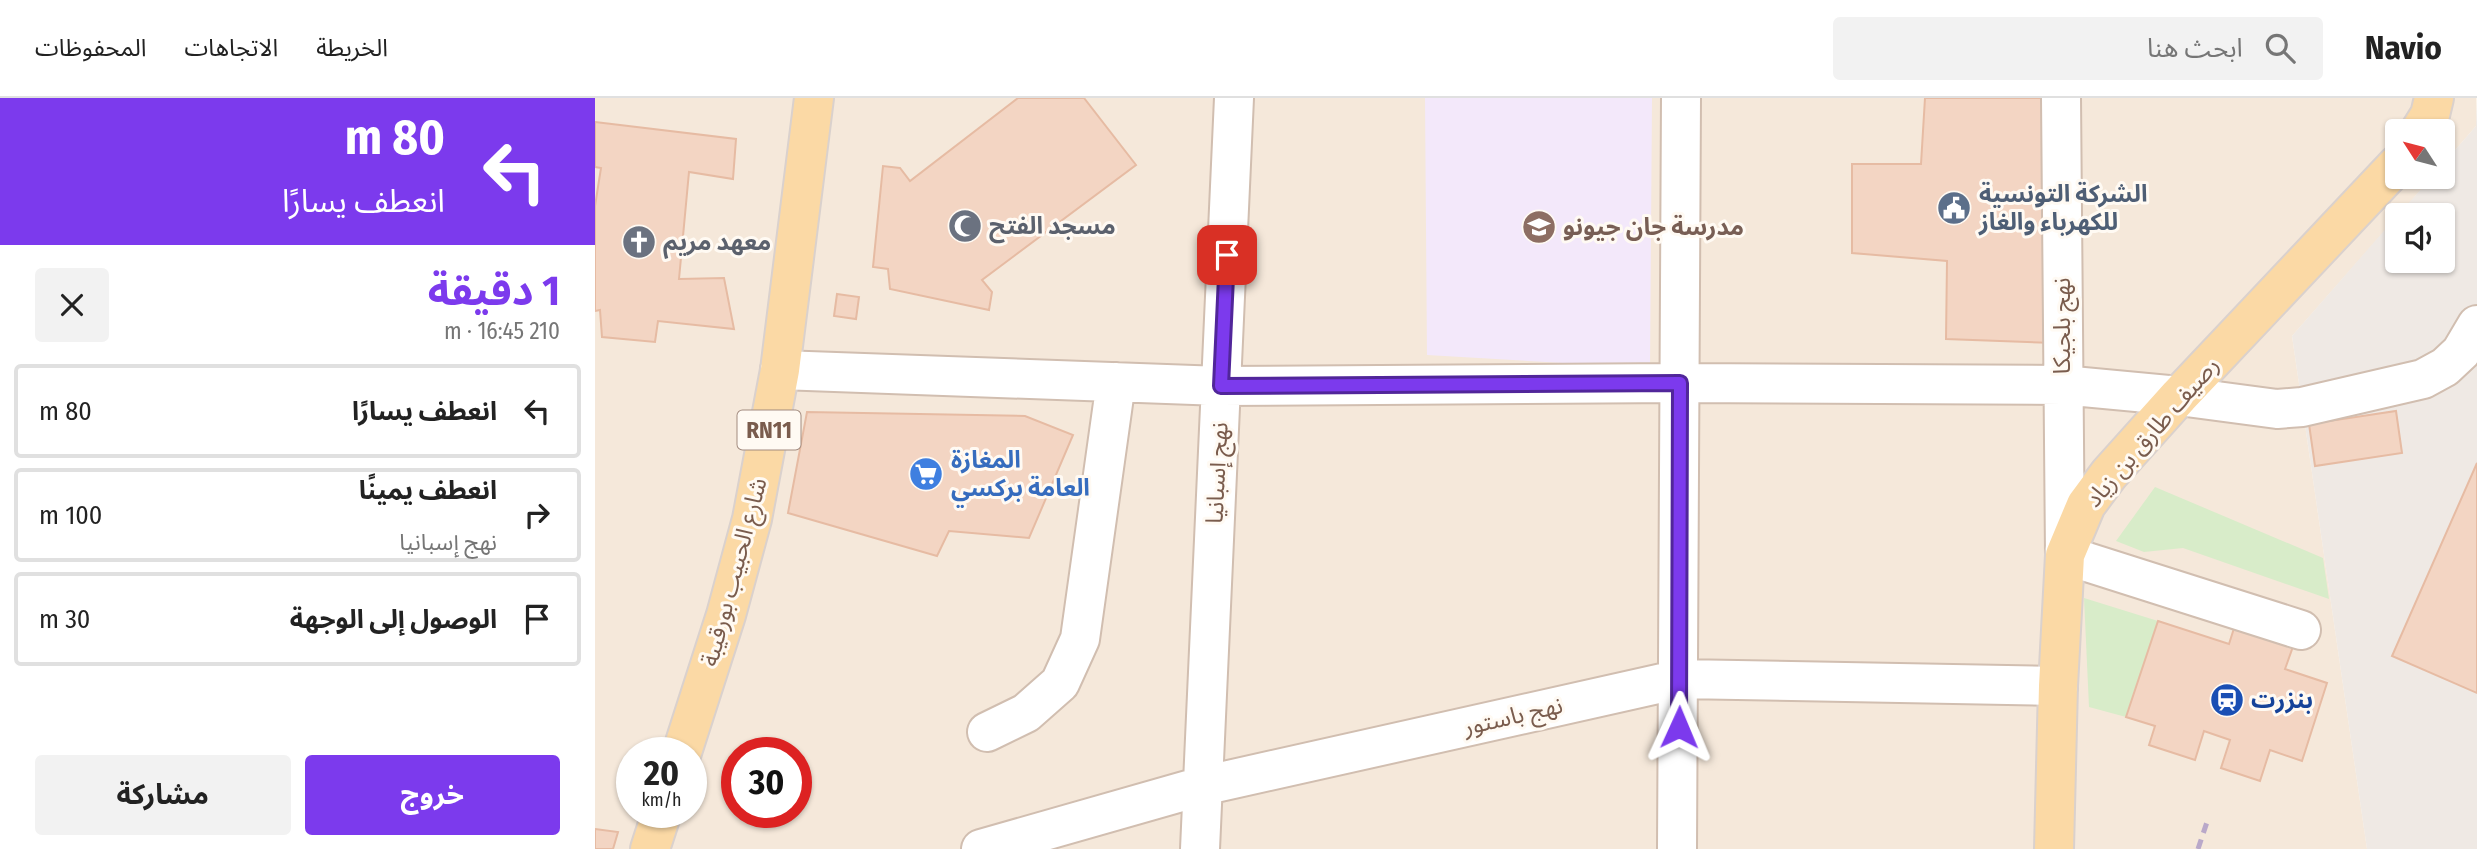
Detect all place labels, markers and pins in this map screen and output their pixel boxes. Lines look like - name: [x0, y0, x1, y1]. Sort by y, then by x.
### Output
- place label: الشركة التونسية للكهرباء والغاز: [1978, 180, 2148, 236]
- public building icon: الشركة التونسية للكهرباء والغاز: [1935, 189, 1973, 227]
- mosque icon: مسجد الفتح: [946, 207, 984, 245]
- school or university icon: مدرسة جان جيونو: [1520, 208, 1558, 246]
- place label: مسجد الفتح: [989, 212, 1116, 244]
- place label: مدرسة جان جيونو: [1563, 213, 1744, 241]
- church icon: معهد مريم: [620, 223, 658, 261]
- pin: [1197, 225, 1257, 285]
- place label: معهد مريم: [663, 228, 771, 259]
- place label: المغازة العامة بركسي: [951, 446, 1090, 508]
- supermarket icon: المغازة العامة بركسي: [907, 455, 945, 493]
- station icon: بنزرت: [2208, 681, 2246, 719]
- place label: بنزرت: [2251, 686, 2313, 714]

